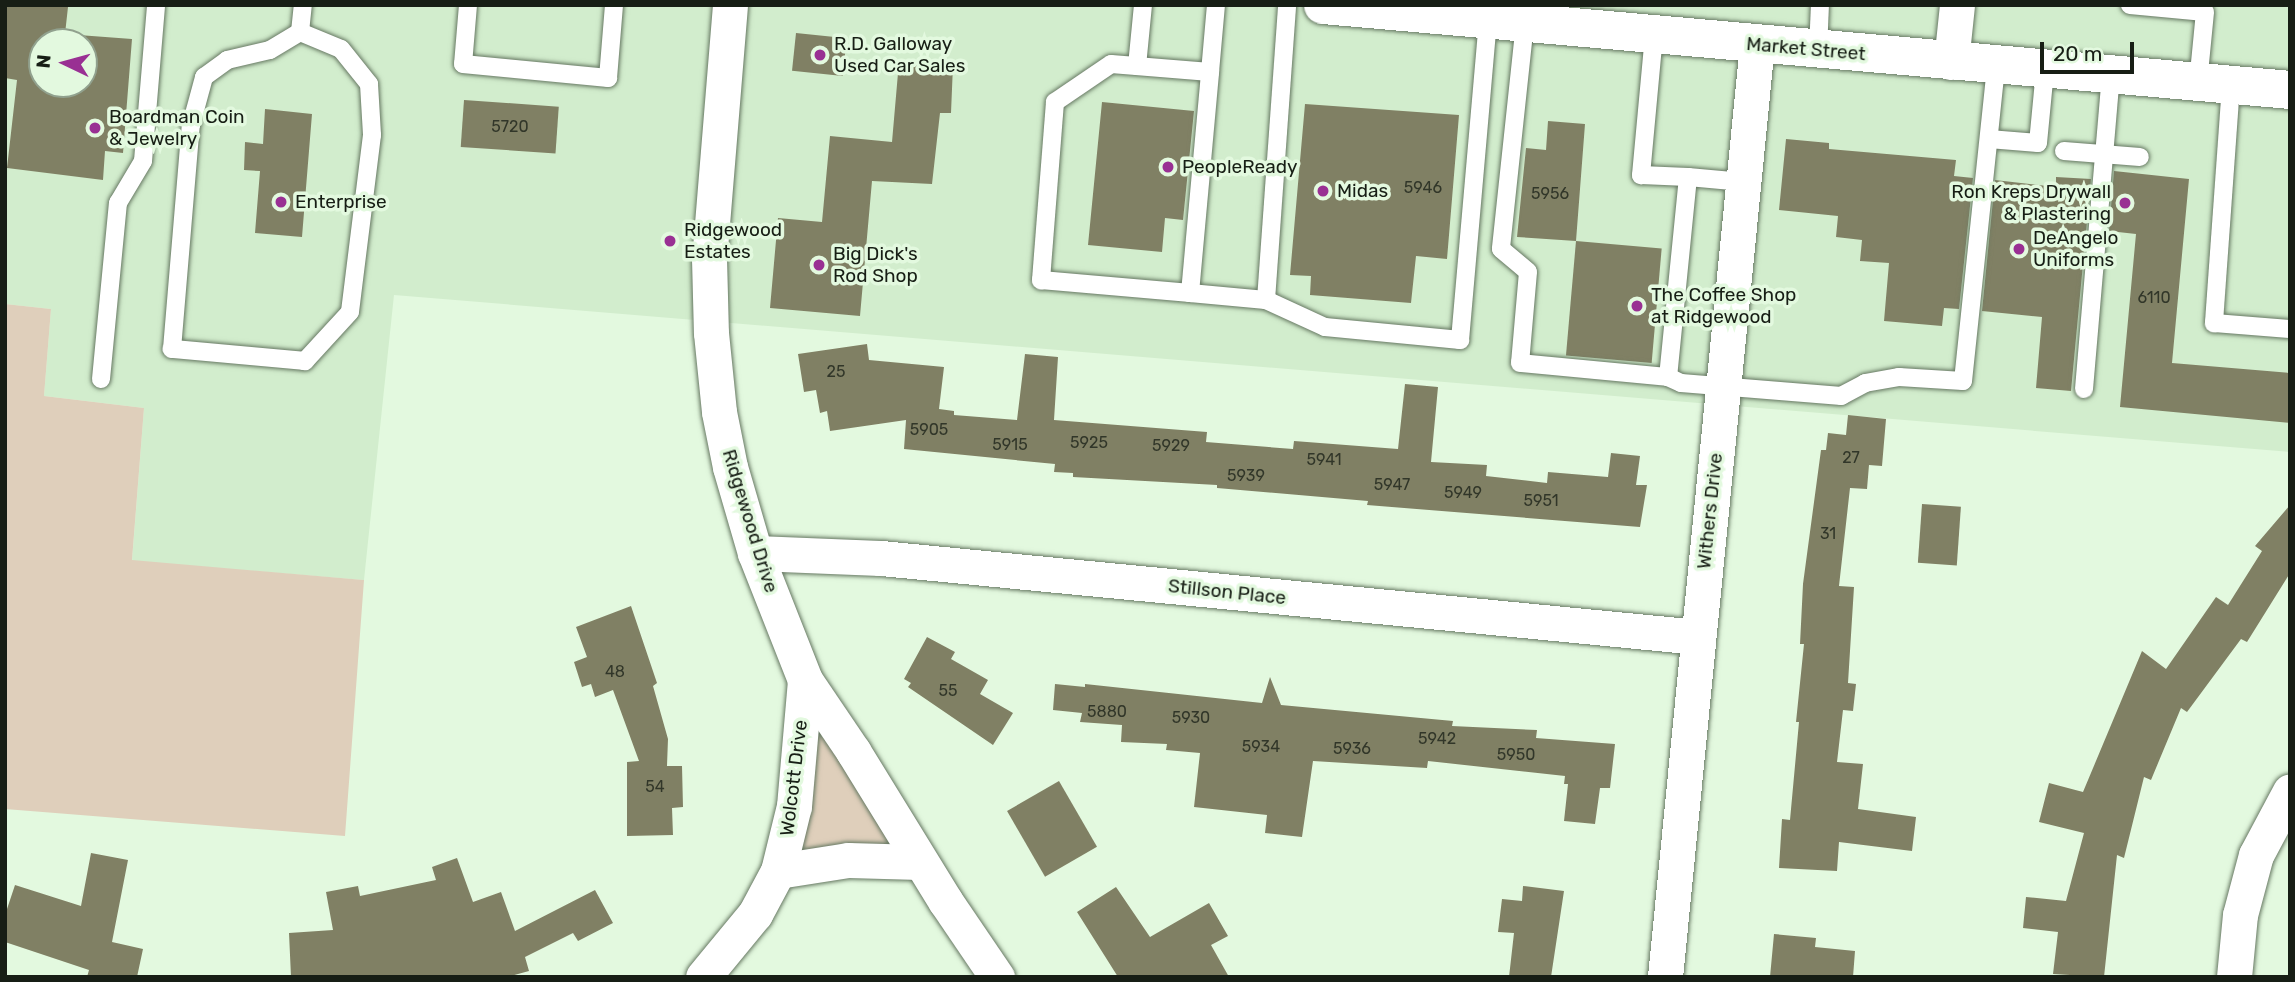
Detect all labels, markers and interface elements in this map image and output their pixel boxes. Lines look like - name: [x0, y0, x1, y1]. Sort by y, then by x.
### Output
- north arrow: [28, 28, 98, 98]
- scale bar: [2043, 28, 2138, 72]
- street label: Market Street: [1745, 32, 1867, 66]
- place label: R.D. Galloway Used Car Sales: [834, 33, 966, 77]
- text: 20 m: [2053, 41, 2102, 66]
- marker: R.D. Galloway Used Car Sales: [812, 47, 828, 63]
- text: N: [32, 53, 56, 69]
- place label: Boardman Coin & Jewelry: [109, 106, 245, 150]
- house number: 5720: [491, 117, 529, 137]
- marker: Boardman Coin & Jewelry: [87, 120, 103, 136]
- place label: PeopleReady: [1182, 156, 1297, 178]
- marker: PeopleReady: [1160, 159, 1176, 175]
- house number: 5946: [1404, 178, 1442, 198]
- place label: Midas: [1337, 180, 1388, 202]
- place label: Ron Kreps Drywall & Plastering: [1951, 181, 2111, 225]
- marker: Midas: [1315, 183, 1331, 199]
- house number: 5956: [1531, 184, 1569, 204]
- place label: Enterprise: [295, 191, 387, 213]
- marker: Enterprise: [273, 194, 289, 210]
- marker: Ron Kreps Drywall & Plastering: [2117, 195, 2133, 211]
- place label: Ridgewood Estates: [684, 219, 782, 263]
- place label: DeAngelo Uniforms: [2033, 227, 2118, 271]
- marker: Ridgewood Estates: [662, 233, 678, 249]
- marker: DeAngelo Uniforms: [2011, 241, 2027, 257]
- place label: Big Dick's Rod Shop: [833, 243, 918, 287]
- marker: Big Dick's Rod Shop: [811, 257, 827, 273]
- place label: The Coffee Shop at Ridgewood: [1651, 284, 1796, 328]
- house number: 6110: [2137, 288, 2171, 308]
- marker: The Coffee Shop at Ridgewood: [1629, 298, 1645, 314]
- house number: 25: [827, 362, 845, 382]
- house number: 5905: [910, 420, 948, 440]
- house number: 5925: [1070, 433, 1108, 453]
- house number: 5915: [992, 435, 1028, 455]
- house number: 5929: [1152, 436, 1190, 456]
- street label: Ridgewood Drive: [717, 447, 783, 595]
- house number: 27: [1842, 448, 1860, 468]
- house number: 5941: [1306, 450, 1342, 470]
- street label: Withers Drive: [1693, 452, 1727, 570]
- house number: 5939: [1227, 466, 1265, 486]
- house number: 5947: [1374, 475, 1410, 495]
- house number: 5949: [1444, 483, 1482, 503]
- house number: 5951: [1523, 491, 1559, 511]
- house number: 31: [1820, 524, 1836, 544]
- street label: Stillson Place: [1167, 574, 1287, 610]
- house number: 48: [605, 662, 625, 682]
- house number: 55: [938, 681, 958, 701]
- house number: 5880: [1087, 702, 1127, 722]
- house number: 5930: [1172, 708, 1210, 728]
- street label: Wolcott Drive: [776, 719, 812, 837]
- house number: 5942: [1418, 729, 1456, 749]
- house number: 5934: [1242, 737, 1280, 757]
- house number: 5936: [1333, 739, 1371, 759]
- house number: 5950: [1497, 745, 1535, 765]
- house number: 54: [645, 777, 665, 797]

